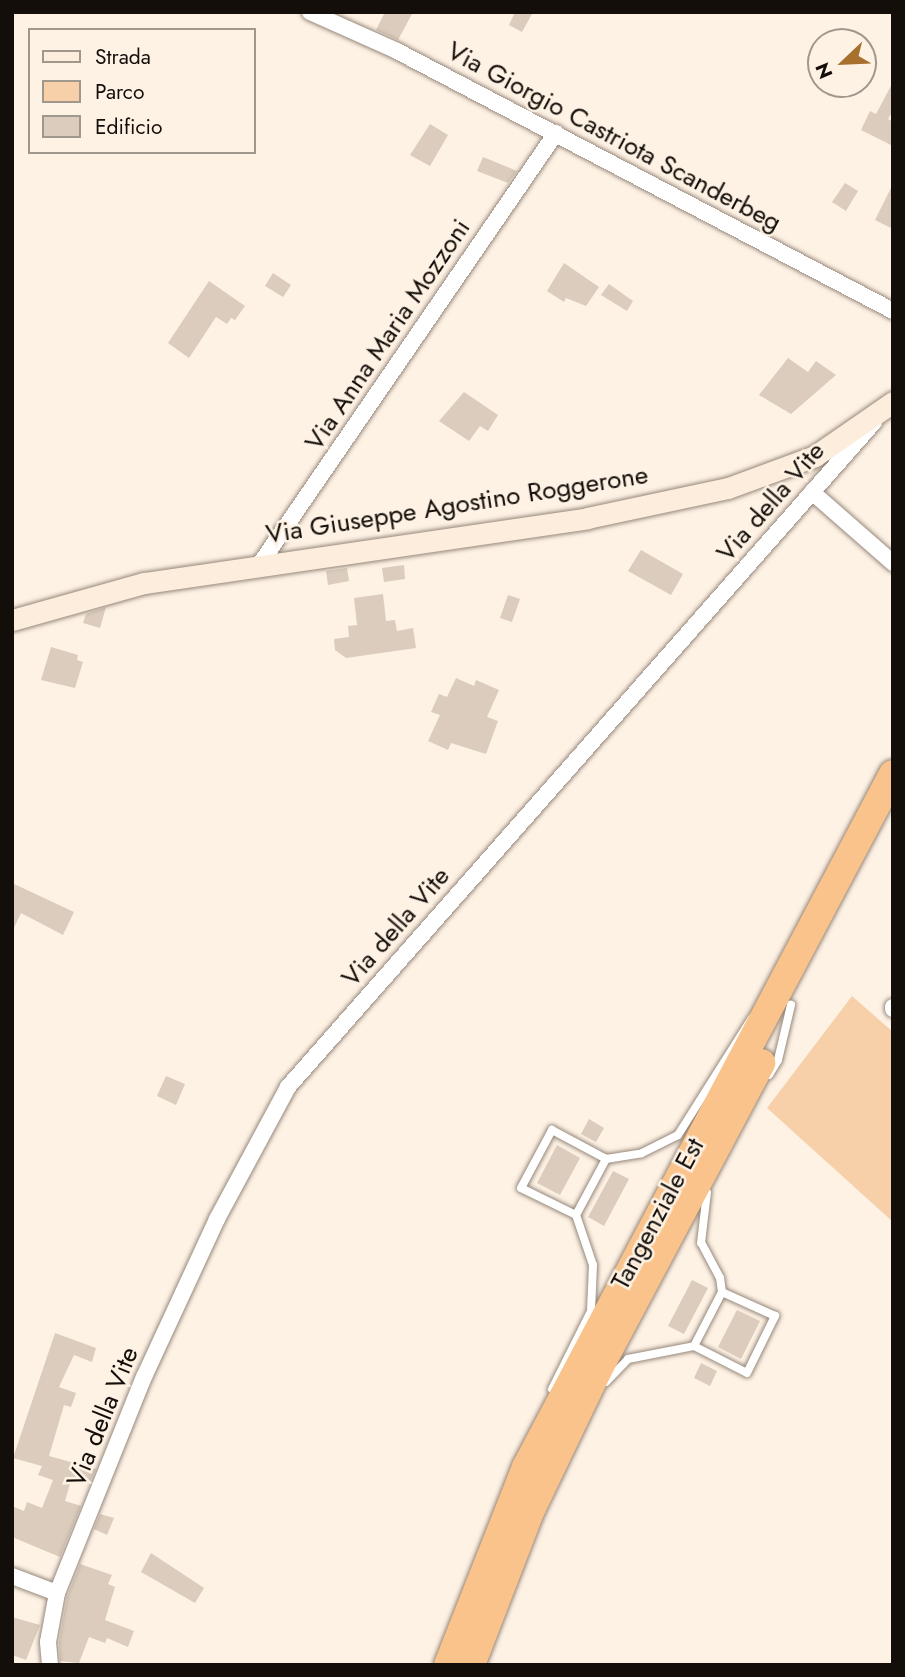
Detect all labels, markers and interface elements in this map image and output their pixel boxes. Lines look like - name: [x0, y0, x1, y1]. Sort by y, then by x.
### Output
- legend: [28, 28, 256, 154]
- north arrow: [807, 28, 877, 98]
- street label: Via Giorgio Castriota Scanderbeg: [442, 35, 786, 239]
- text: Strada: [95, 42, 151, 72]
- text: N: [809, 58, 839, 83]
- text: Parco: [95, 77, 144, 107]
- text: Edificio: [95, 112, 162, 142]
- street label: Via Anna Maria Mozzoni: [299, 213, 477, 457]
- street label: Via della Vite: [711, 436, 831, 568]
- street label: Via Giuseppe Agostino Roggerone: [264, 459, 650, 551]
- street label: Via della Vite: [336, 861, 456, 993]
- street label: Tangenziale Est: [605, 1133, 711, 1295]
- street label: Via della Vite: [61, 1342, 145, 1492]

